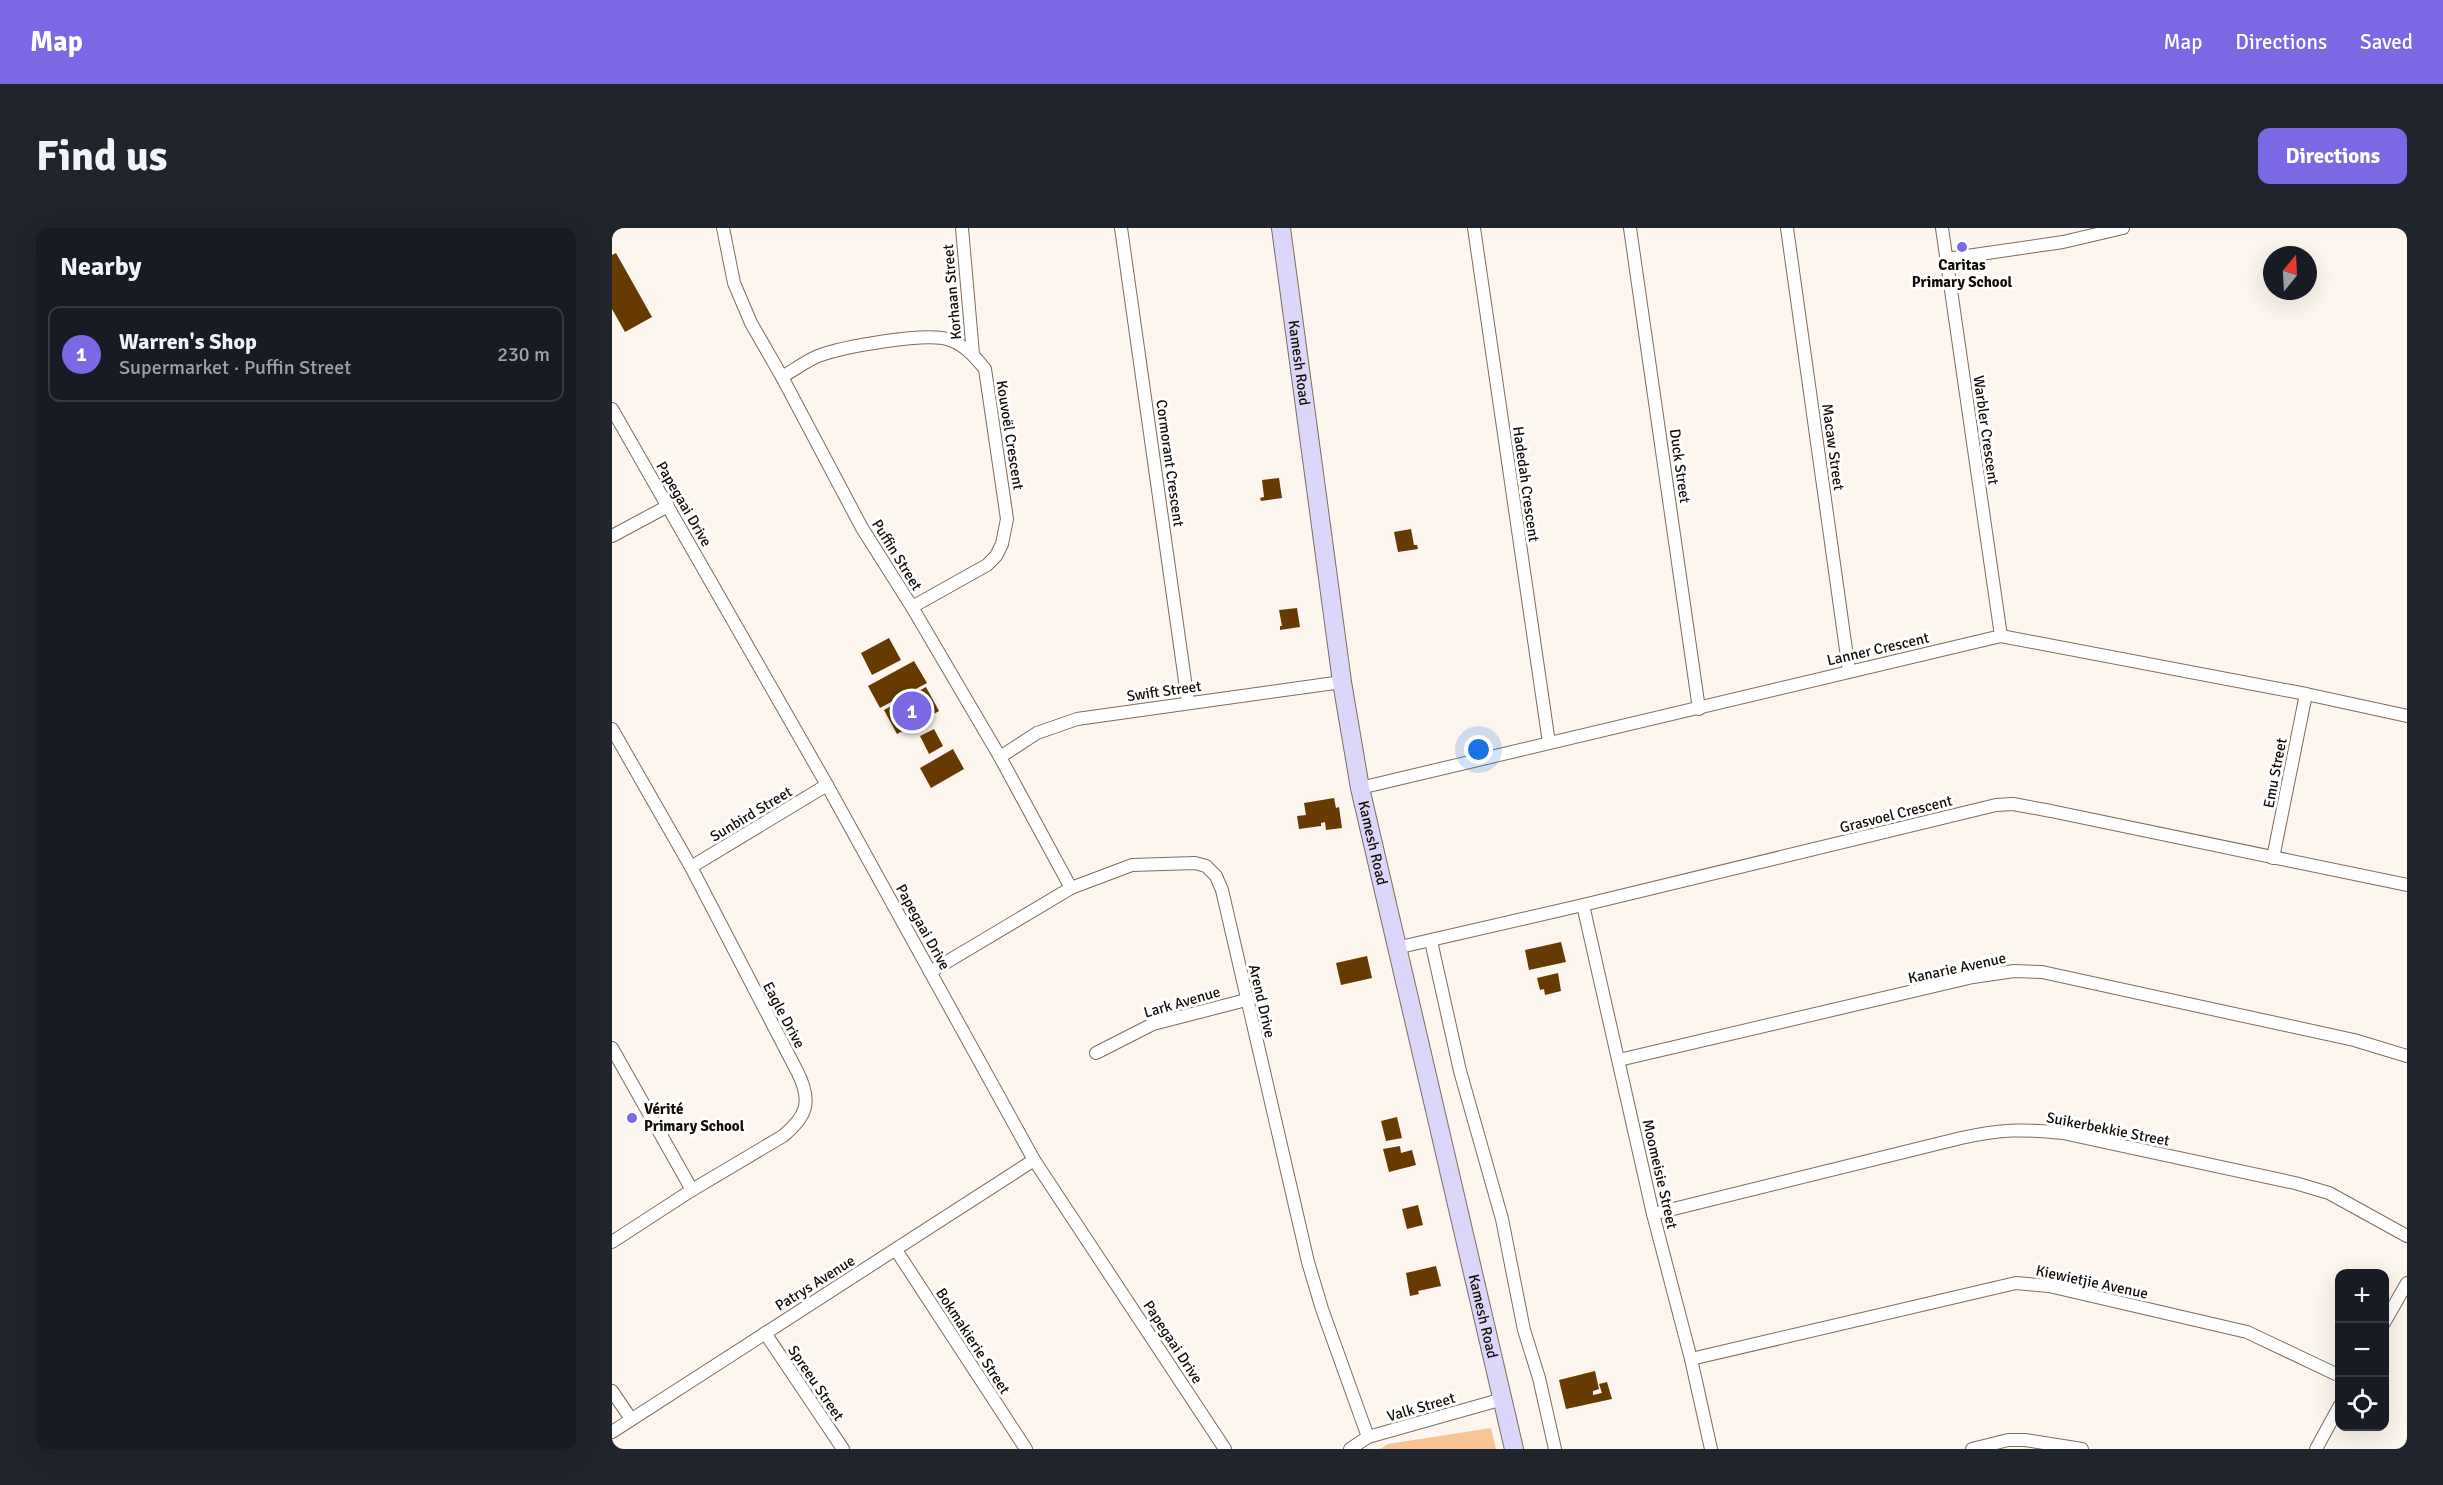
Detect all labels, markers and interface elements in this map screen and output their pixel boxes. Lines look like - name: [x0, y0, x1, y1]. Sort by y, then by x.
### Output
- text: Map: [30, 25, 83, 59]
- text: Map: [2164, 29, 2202, 55]
- text: Directions: [2235, 29, 2327, 55]
- text: Saved: [2360, 29, 2413, 55]
- button: Directions: [2258, 128, 2407, 184]
- text: Find us: [36, 131, 167, 182]
- marker: Caritas Primary School: [1955, 240, 1969, 254]
- street label: Korhaan Street: [939, 243, 965, 341]
- north arrow: [2263, 246, 2317, 300]
- text: Nearby: [60, 251, 141, 283]
- place label: Caritas Primary School: [1912, 256, 2012, 291]
- street label: Kamesh Road: [1284, 319, 1314, 407]
- text: Warren's Shop: [119, 328, 257, 355]
- text: 1: [76, 342, 87, 367]
- text: 230 m: [497, 342, 550, 367]
- text: Supermarket · Puffin Street: [119, 355, 351, 380]
- street label: Warbler Crescent: [1969, 374, 2003, 486]
- street label: Kouvoël Crescent: [992, 379, 1028, 491]
- street label: Cormorant Crescent: [1152, 398, 1188, 528]
- street label: Macaw Street: [1818, 402, 1848, 492]
- street label: Hadedah Crescent: [1509, 425, 1543, 543]
- street label: Duck Street: [1666, 428, 1694, 504]
- street label: Papegaai Drive: [652, 458, 716, 550]
- street label: Puffin Street: [868, 516, 926, 594]
- street label: Lanner Crescent: [1825, 628, 1931, 670]
- street label: Swift Street: [1125, 677, 1203, 705]
- pin: 1: [892, 688, 932, 734]
- your location: [1464, 735, 1493, 764]
- street label: Emu Street: [2259, 736, 2291, 810]
- street label: Sunbird Street: [707, 782, 795, 846]
- street label: Grasvoel Crescent: [1838, 791, 1954, 837]
- street label: Kamesh Road: [1354, 799, 1391, 887]
- street label: Papegaai Drive: [892, 881, 954, 973]
- street label: Kanarie Avenue: [1906, 949, 2008, 987]
- street label: Arend Drive: [1245, 962, 1279, 1040]
- street label: Eagle Drive: [759, 979, 809, 1051]
- street label: Lark Avenue: [1142, 983, 1222, 1021]
- place label: Vérité Primary School: [644, 1100, 745, 1135]
- street label: Suikerbekkie Street: [2045, 1108, 2171, 1150]
- marker: Vérité Primary School: [625, 1111, 639, 1125]
- street label: Moomeisie Street: [1639, 1118, 1681, 1230]
- street label: Patrys Avenue: [772, 1251, 858, 1315]
- street label: Kiewietjie Avenue: [2034, 1261, 2150, 1303]
- map controls: [2335, 1269, 2389, 1431]
- button: +: [2335, 1269, 2389, 1323]
- street label: Kamesh Road: [1465, 1272, 1502, 1360]
- street label: Bokmakierie Street: [932, 1285, 1014, 1397]
- street label: Papegaai Drive: [1139, 1297, 1207, 1387]
- button: −: [2335, 1323, 2389, 1377]
- street label: Spreeu Street: [784, 1342, 848, 1424]
- button: locate: [2335, 1377, 2389, 1431]
- street label: Valk Street: [1385, 1389, 1457, 1425]

